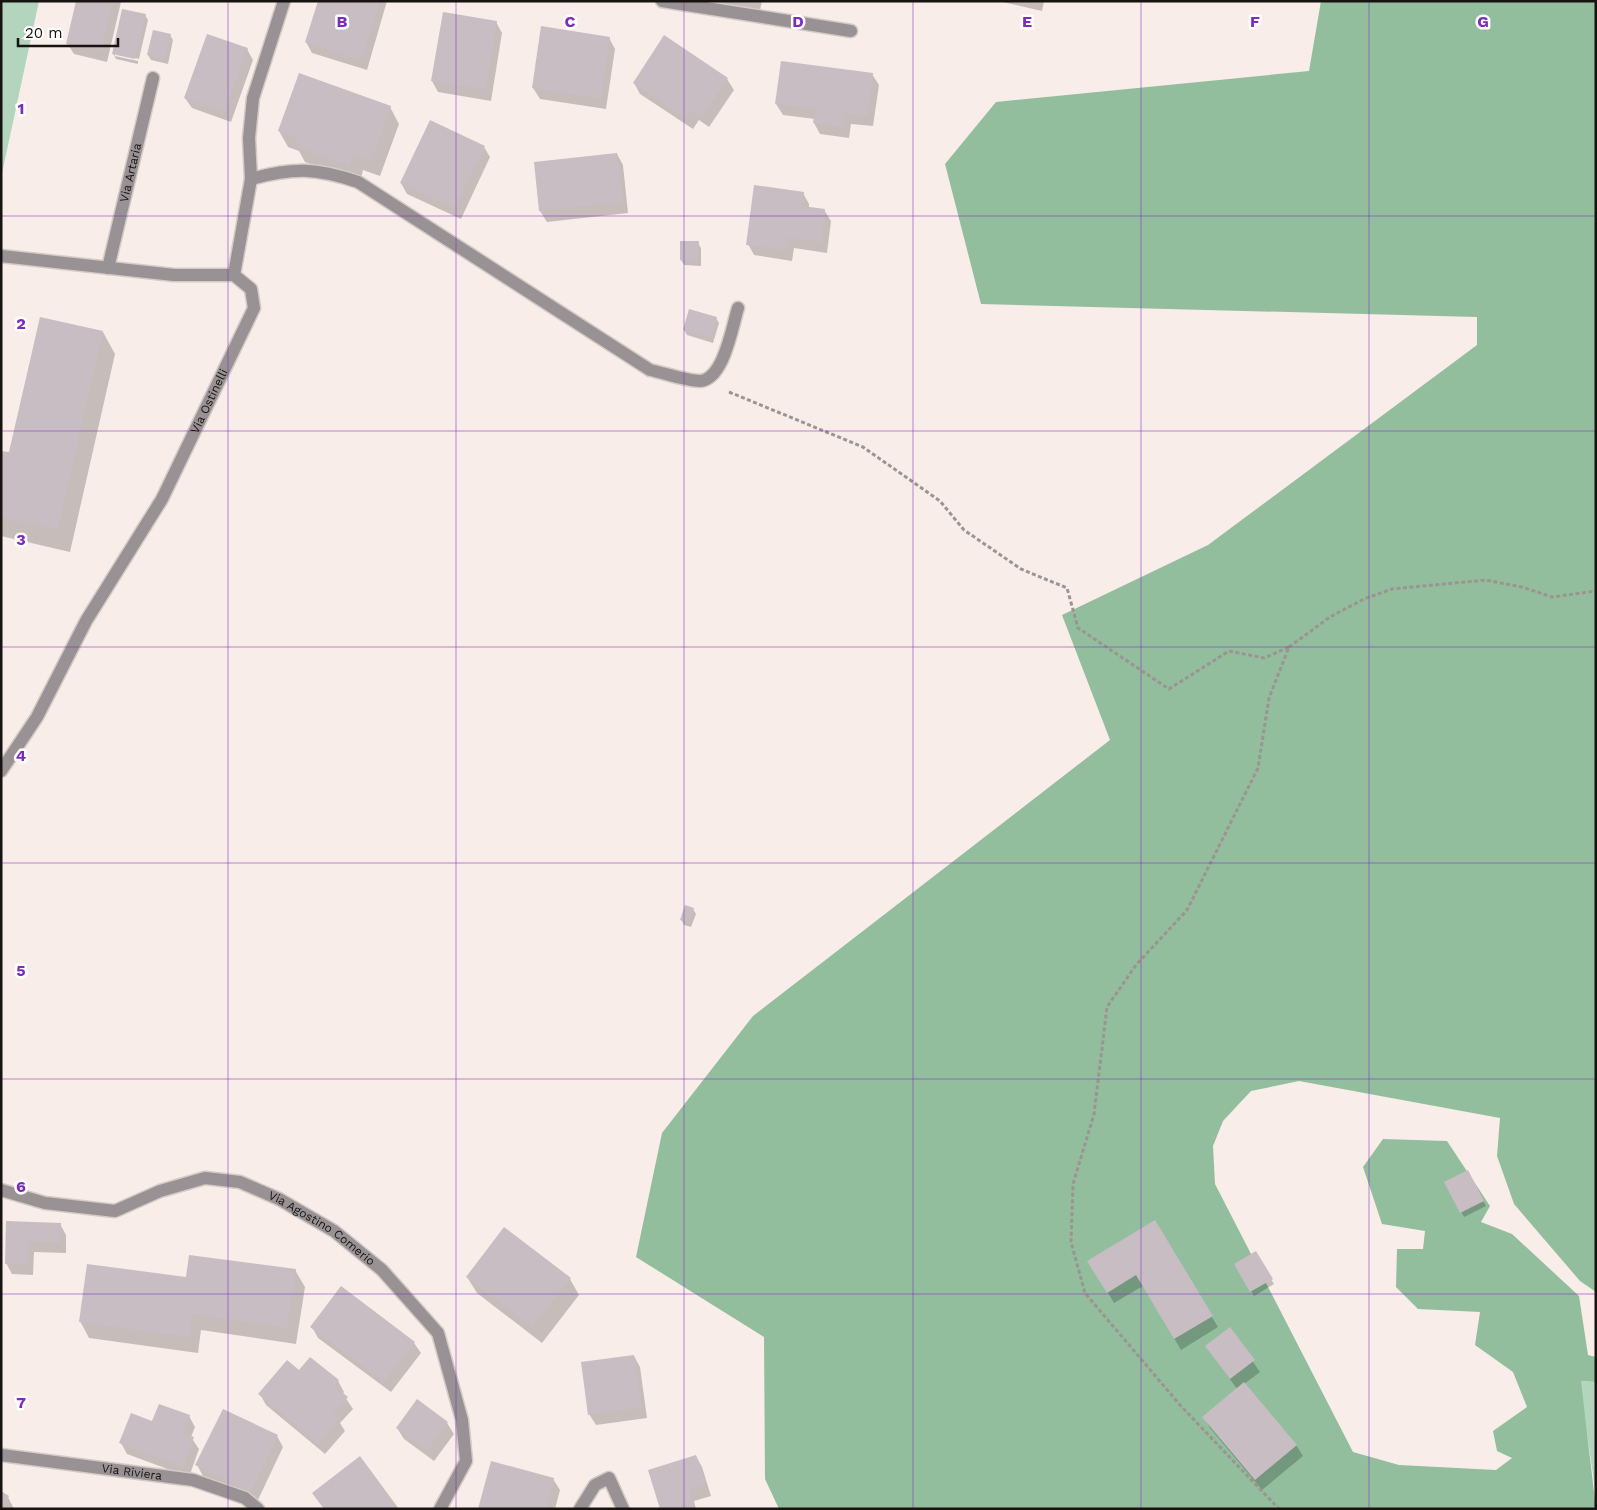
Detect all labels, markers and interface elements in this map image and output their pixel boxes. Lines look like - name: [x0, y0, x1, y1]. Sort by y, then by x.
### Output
- text: B: [337, 12, 348, 31]
- text: C: [565, 12, 576, 31]
- text: D: [792, 12, 804, 31]
- text: E: [1022, 12, 1032, 31]
- text: F: [1250, 12, 1260, 31]
- text: G: [1477, 12, 1489, 31]
- scale bar: [18, 15, 118, 47]
- text: 20 m: [25, 24, 63, 42]
- text: 1: [18, 99, 24, 118]
- street label: Via Artaria: [117, 141, 144, 204]
- text: 2: [16, 314, 26, 333]
- street label: Via Ostinelli: [188, 367, 231, 436]
- text: 3: [16, 530, 26, 549]
- text: 4: [16, 746, 26, 765]
- text: 5: [16, 961, 26, 980]
- text: 6: [16, 1177, 26, 1196]
- street label: Via Agostino Comerio: [266, 1188, 378, 1268]
- text: 7: [16, 1393, 26, 1412]
- street label: Via Riviera: [101, 1461, 163, 1483]

